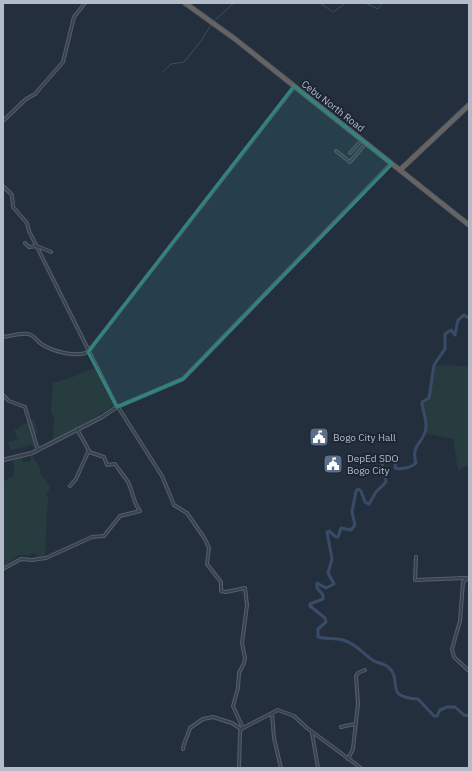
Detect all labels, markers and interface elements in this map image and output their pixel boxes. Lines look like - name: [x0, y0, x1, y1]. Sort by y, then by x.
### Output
- street label: Cebu North Road: [299, 77, 367, 135]
- public building icon: Bogo City Hall: [308, 426, 330, 448]
- place label: Bogo City Hall: [333, 431, 396, 444]
- place label: DepEd SDO Bogo City: [347, 452, 399, 477]
- public building icon: DepEd SDO Bogo City: [322, 453, 344, 475]

